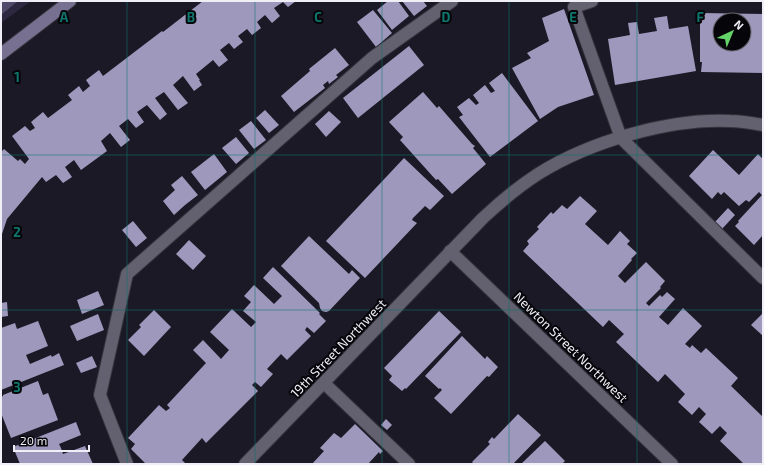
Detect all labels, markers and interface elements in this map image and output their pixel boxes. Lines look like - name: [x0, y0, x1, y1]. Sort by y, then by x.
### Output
- text: A: [60, 9, 69, 25]
- text: B: [187, 9, 195, 25]
- text: C: [314, 9, 322, 25]
- text: D: [442, 9, 451, 25]
- text: E: [569, 9, 577, 25]
- text: F: [696, 9, 704, 25]
- north arrow: [712, 12, 752, 52]
- text: N: [732, 17, 747, 32]
- text: 1: [14, 69, 20, 85]
- text: 2: [13, 224, 21, 240]
- street label: Newton Street Northwest: [511, 288, 631, 406]
- street label: 19th Street Northwest: [287, 295, 389, 401]
- text: 3: [13, 379, 21, 395]
- scale bar: [14, 427, 89, 453]
- text: 20 m: [20, 433, 47, 447]

